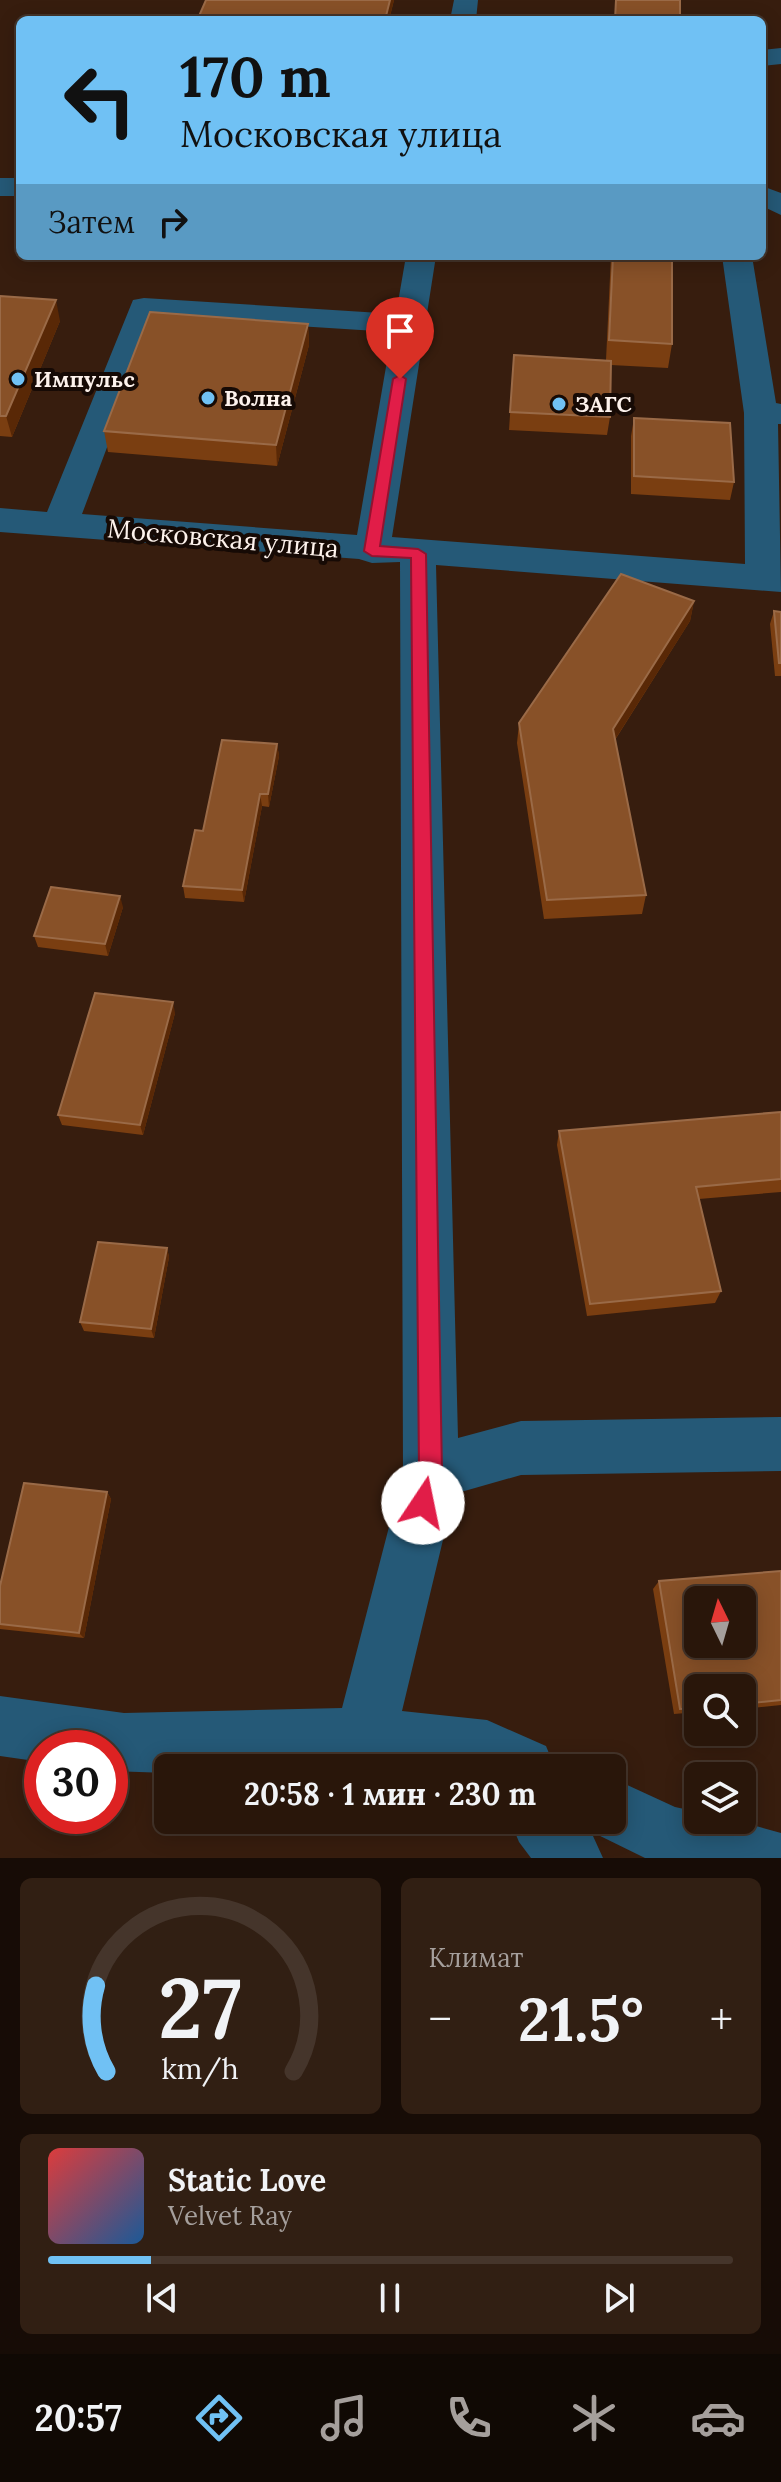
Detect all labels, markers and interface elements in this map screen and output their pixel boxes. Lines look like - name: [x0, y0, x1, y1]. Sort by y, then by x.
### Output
- text: 170 m: [180, 41, 331, 112]
- icon: left: [48, 48, 152, 152]
- text: Московская улица: [180, 111, 502, 157]
- icon: right: [151, 200, 195, 244]
- text: Затем: [48, 203, 135, 241]
- pin: [366, 297, 434, 379]
- icon: arrive: [378, 309, 422, 353]
- place label: Импульс: [34, 365, 135, 393]
- marker: Импульс: [9, 370, 27, 388]
- place label: Волна: [224, 384, 292, 412]
- marker: Волна: [199, 389, 217, 407]
- place label: ЗАГС: [575, 390, 632, 418]
- marker: ЗАГС: [550, 395, 568, 413]
- street label: Московская улица: [106, 511, 340, 565]
- position arrow: [381, 1461, 465, 1545]
- north arrow: [684, 1586, 756, 1658]
- map controls: [684, 1586, 756, 1834]
- button: search: [684, 1674, 756, 1746]
- speed limit sign: 30: [24, 1730, 128, 1834]
- button: layers: [684, 1762, 756, 1834]
- text: 20:58 · 1 мин · 230 m: [244, 1775, 536, 1813]
- text: Климат: [429, 1941, 523, 1974]
- text: 27: [159, 1954, 242, 2061]
- text: 21.5°: [518, 1981, 644, 2057]
- text: −: [429, 1991, 452, 2047]
- text: +: [710, 1991, 733, 2047]
- text: km/h: [162, 2050, 239, 2087]
- text: Static Love: [168, 2161, 326, 2199]
- text: Velvet Ray: [168, 2199, 292, 2232]
- icon: previous: [140, 2276, 184, 2320]
- icon: pause: [368, 2276, 412, 2320]
- icon: next: [597, 2276, 641, 2320]
- icon: directions: [191, 2390, 247, 2446]
- icon: music: [316, 2390, 372, 2446]
- icon: phone: [441, 2390, 497, 2446]
- icon: climate: [566, 2390, 622, 2446]
- icon: car: [690, 2390, 746, 2446]
- text: 20:57: [34, 2395, 122, 2441]

